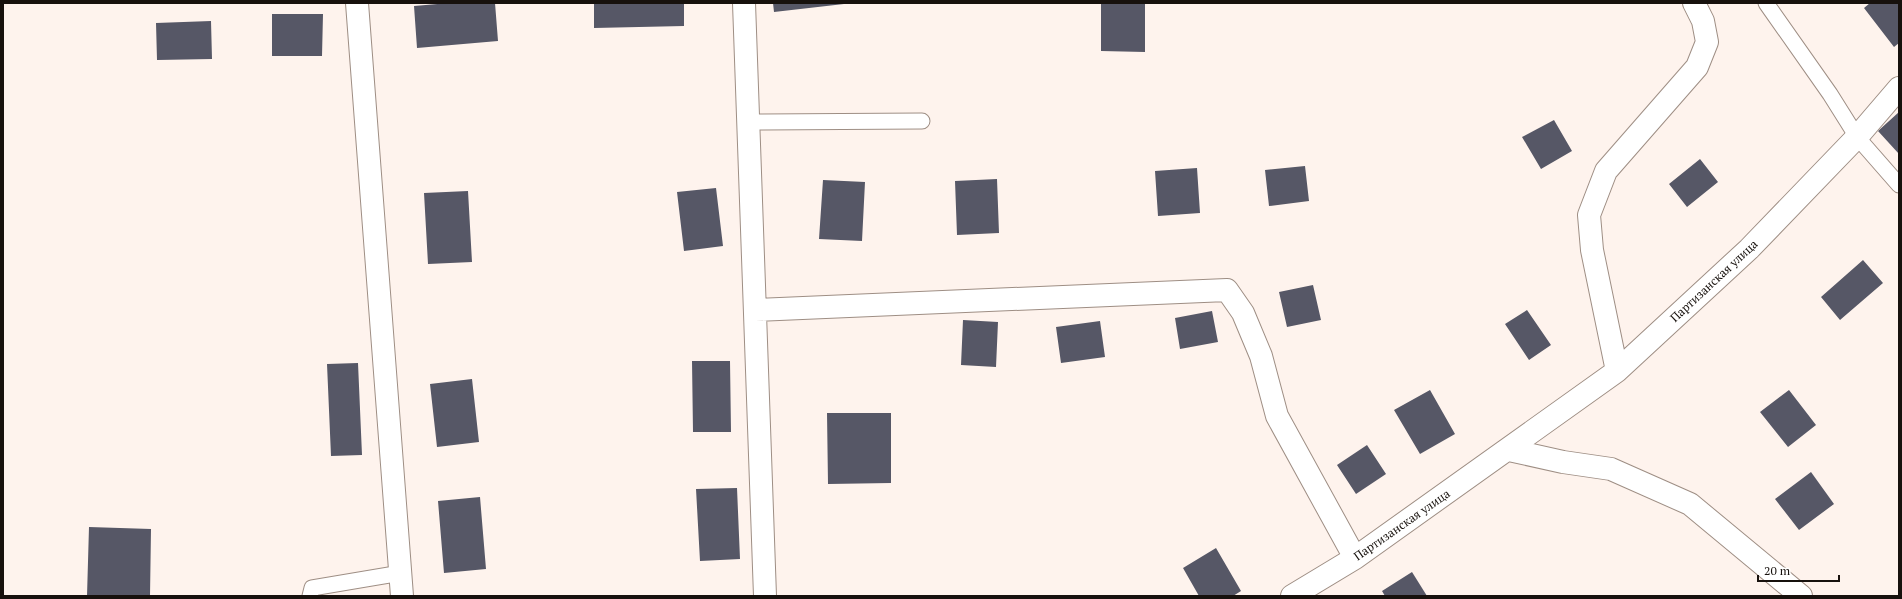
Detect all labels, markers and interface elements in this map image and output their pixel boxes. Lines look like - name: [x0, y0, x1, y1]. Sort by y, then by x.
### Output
- street label: Партизанская улица: [1667, 236, 1761, 325]
- street label: Партизанская улица: [1351, 486, 1453, 563]
- scale bar: [1758, 557, 1839, 583]
- text: 20 m: [1764, 563, 1791, 578]

